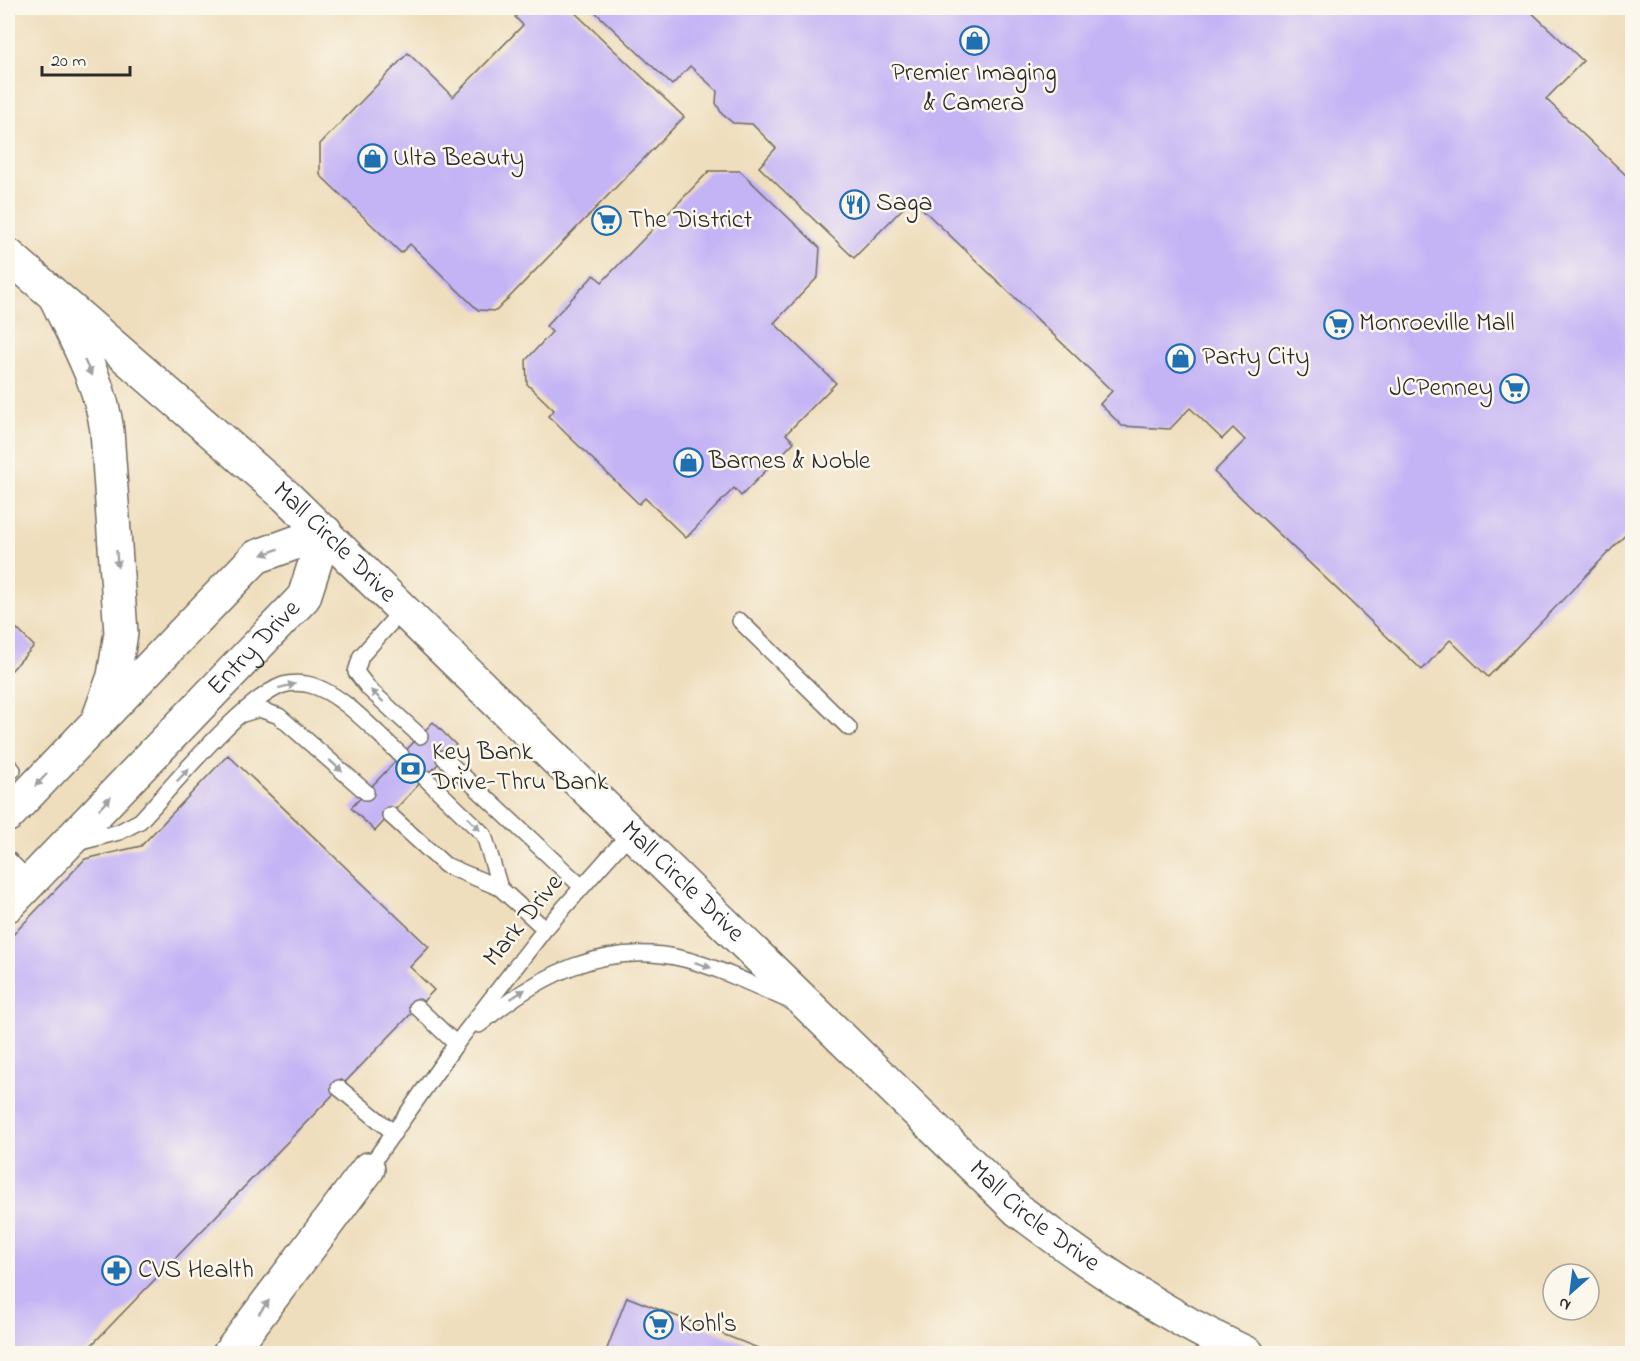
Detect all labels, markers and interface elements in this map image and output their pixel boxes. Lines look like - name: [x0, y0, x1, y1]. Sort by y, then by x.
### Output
- shop icon: Premier Imaging & Camera: [958, 24, 990, 56]
- scale bar: [42, 39, 130, 77]
- text: 20 m: [51, 49, 86, 75]
- place label: Premier Imaging & Camera: [891, 55, 1057, 123]
- place label: Ulta Beauty: [393, 140, 524, 178]
- shop icon: Ulta Beauty: [356, 143, 388, 175]
- place label: Saga: [876, 185, 932, 223]
- restaurant icon: Saga: [839, 188, 871, 220]
- place label: The District: [628, 202, 752, 240]
- supermarket icon: The District: [591, 205, 623, 237]
- place label: Monroeville Mall: [1359, 305, 1515, 343]
- supermarket icon: Monroeville Mall: [1322, 308, 1354, 340]
- place label: Party City: [1202, 339, 1309, 377]
- shop icon: Party City: [1165, 342, 1197, 374]
- one-way arrow: [83, 360, 92, 377]
- place label: JCPenney: [1389, 370, 1493, 408]
- supermarket icon: JCPenney: [1498, 373, 1530, 405]
- place label: Barnes & Noble: [708, 443, 871, 481]
- shop icon: Barnes & Noble: [672, 446, 704, 478]
- street label: Mall Circle Drive: [264, 473, 405, 613]
- one-way arrow: [260, 547, 278, 557]
- one-way arrow: [112, 550, 122, 569]
- street label: Entry Drive: [199, 591, 310, 705]
- one-way arrow: [278, 680, 296, 690]
- one-way arrow: [370, 690, 385, 703]
- place label: Key Bank Drive-Thru Bank: [431, 734, 609, 802]
- bank icon: Key Bank Drive-Thru Bank: [395, 752, 427, 784]
- one-way arrow: [329, 759, 344, 773]
- one-way arrow: [176, 768, 190, 783]
- one-way arrow: [35, 772, 49, 786]
- one-way arrow: [98, 796, 112, 811]
- street label: Mall Circle Drive: [611, 813, 753, 952]
- one-way arrow: [467, 816, 481, 831]
- street label: Mark Drive: [475, 866, 574, 976]
- one-way arrow: [694, 961, 712, 970]
- one-way arrow: [509, 988, 525, 1000]
- street label: Mall Circle Drive: [959, 1152, 1108, 1283]
- place label: CVS Health: [138, 1252, 254, 1290]
- pharmacy icon: CVS Health: [101, 1255, 133, 1287]
- north arrow: [1541, 1262, 1601, 1322]
- text: N: [1554, 1290, 1575, 1317]
- one-way arrow: [258, 1299, 270, 1314]
- place label: Kohl's: [679, 1306, 737, 1344]
- supermarket icon: Kohl's: [642, 1309, 674, 1341]

